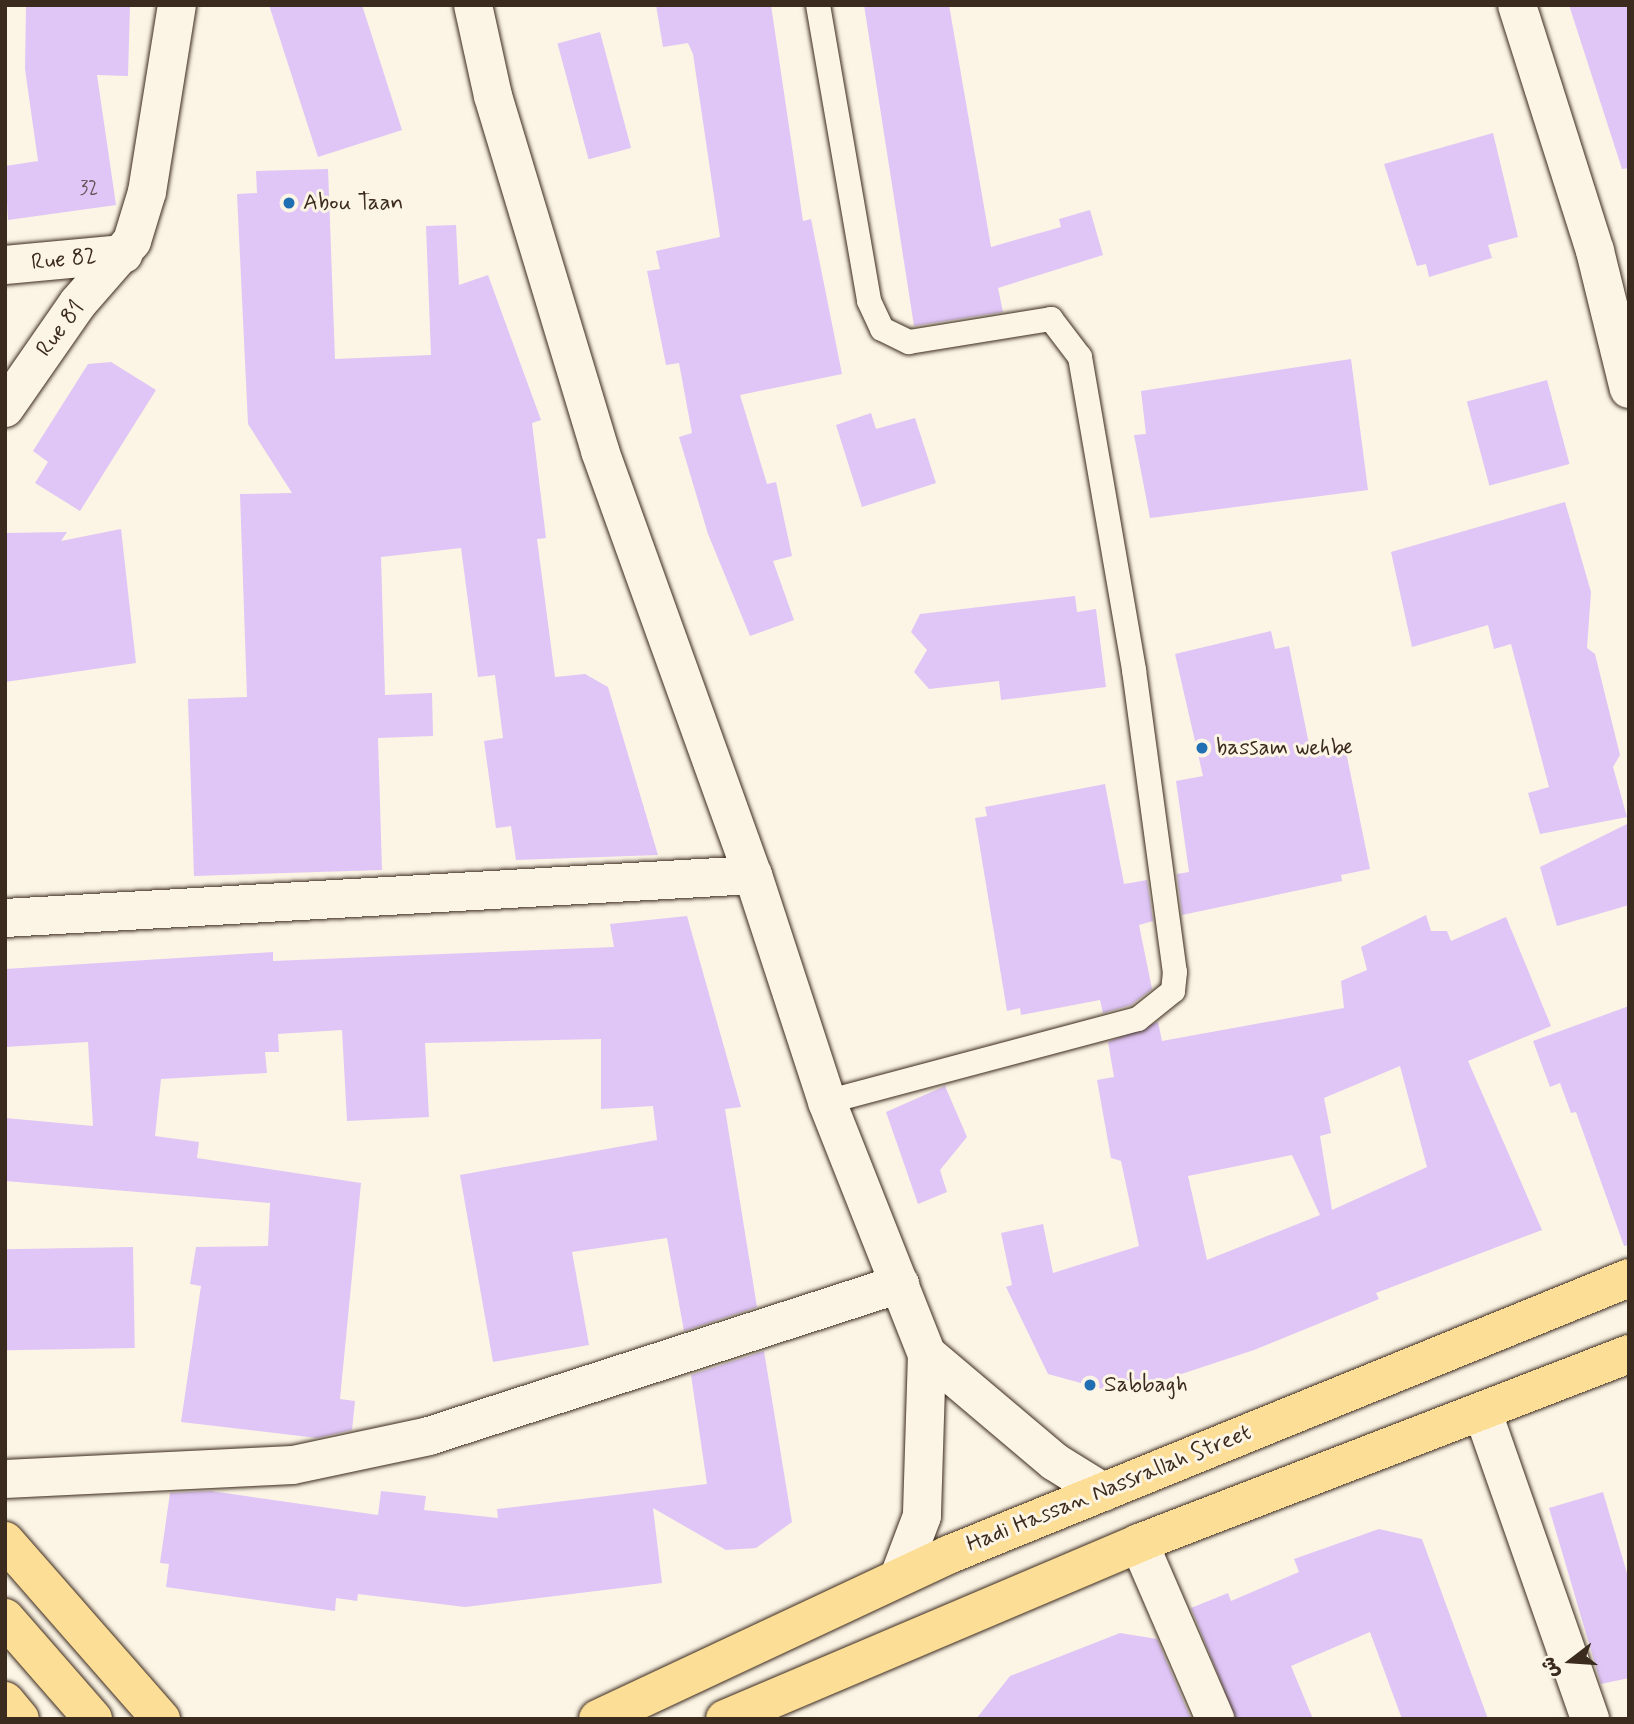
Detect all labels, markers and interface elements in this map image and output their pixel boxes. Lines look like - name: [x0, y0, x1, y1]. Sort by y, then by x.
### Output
- house number: 32: [80, 178, 98, 200]
- place label: Abou Taan: [303, 189, 404, 217]
- marker: Abou Taan: [281, 195, 297, 211]
- street label: Rue 82: [30, 243, 98, 277]
- street label: Rue 81: [31, 295, 91, 363]
- place label: bassam wehbe: [1216, 734, 1356, 762]
- marker: bassam wehbe: [1194, 740, 1210, 756]
- place label: Sabbagh: [1104, 1371, 1188, 1399]
- marker: Sabbagh: [1082, 1377, 1098, 1393]
- street label: Hadi Hassan Nassrallah Street: [965, 1420, 1253, 1558]
- north arrow: [1536, 1626, 1606, 1696]
- text: ش: [1535, 1654, 1565, 1681]

